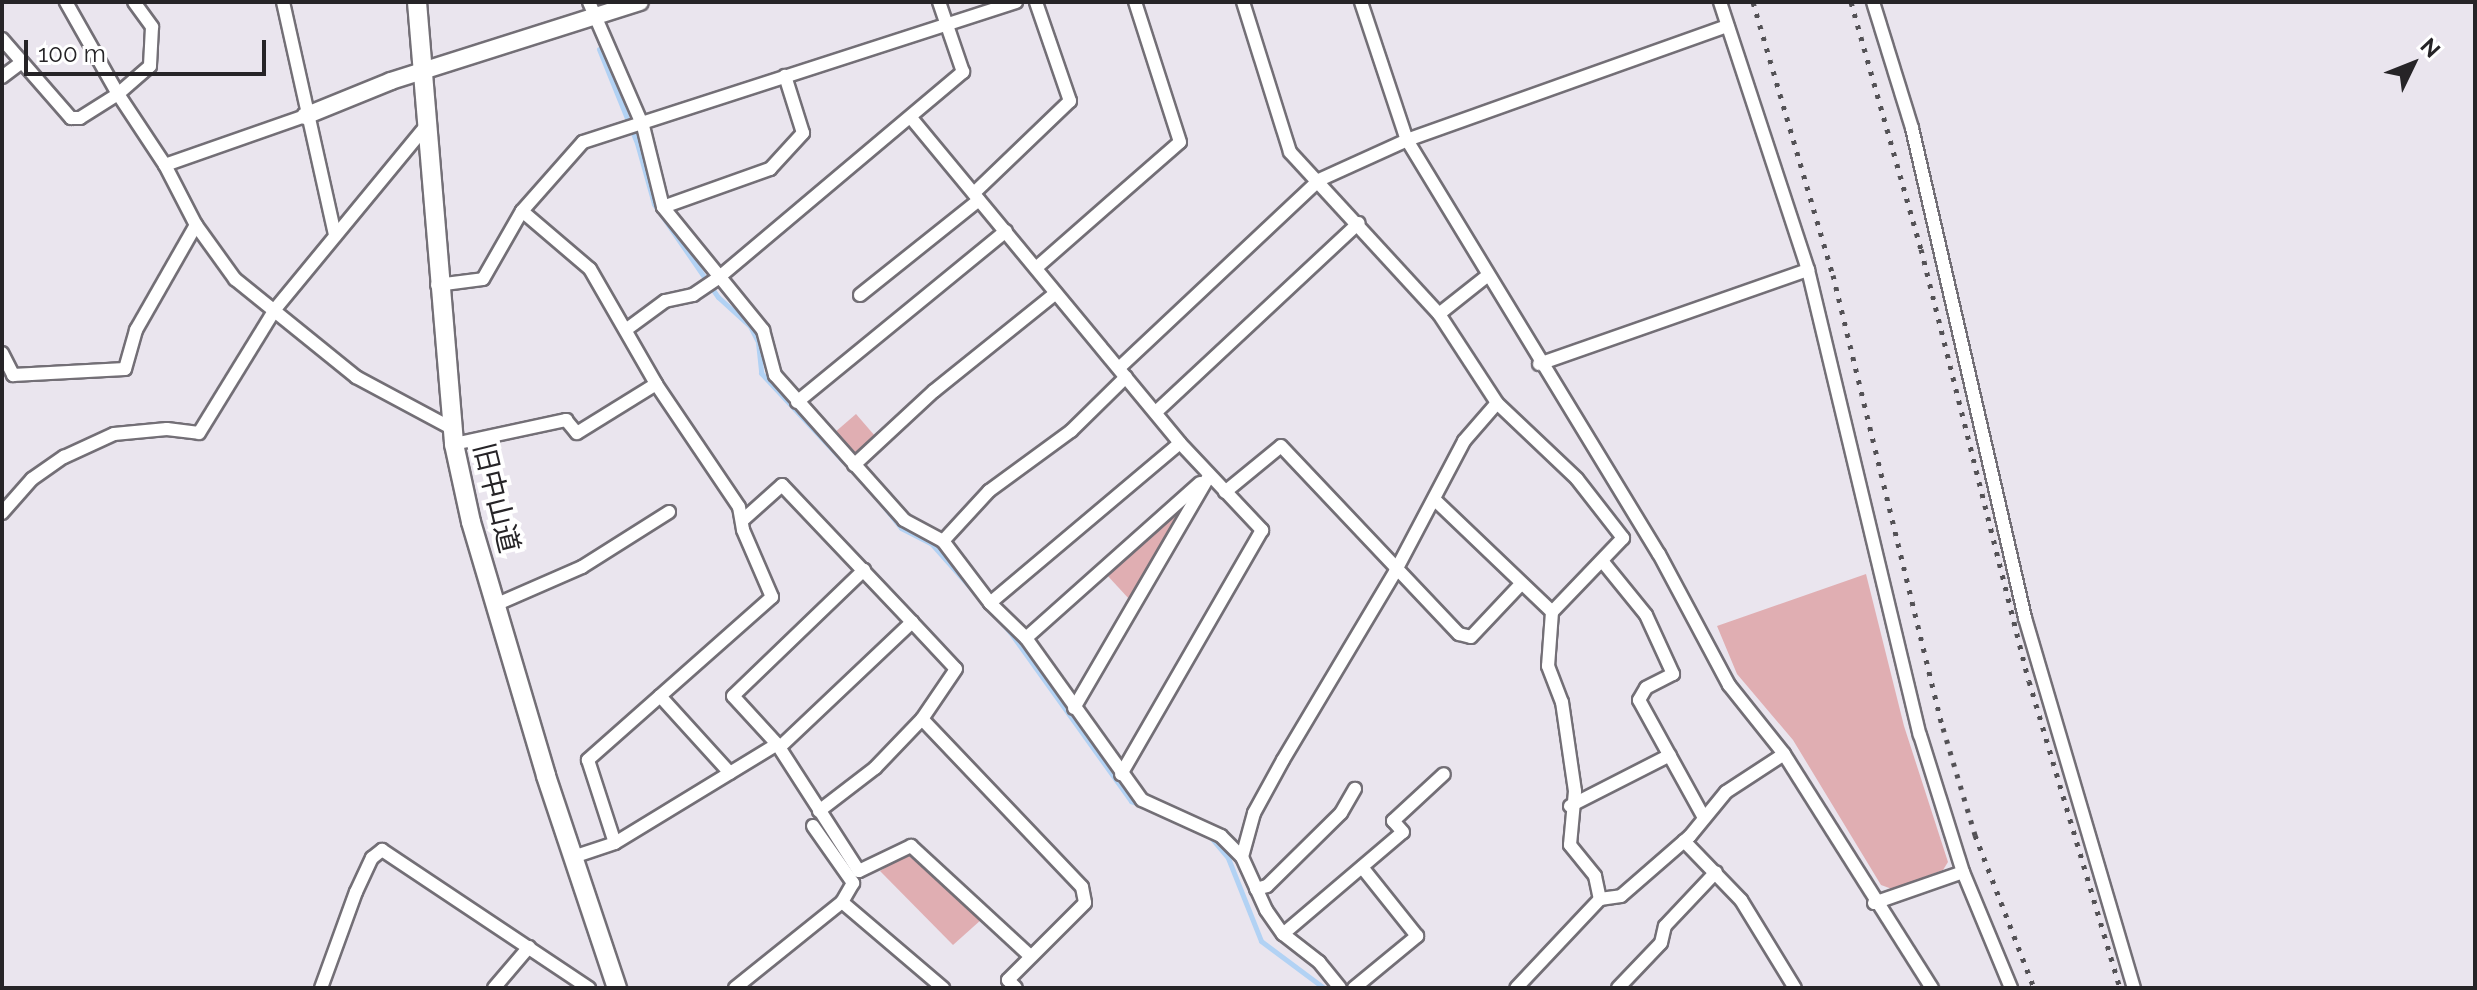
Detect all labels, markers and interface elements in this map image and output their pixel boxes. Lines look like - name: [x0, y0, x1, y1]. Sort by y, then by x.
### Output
- scale bar: [28, 24, 270, 74]
- north arrow: [2373, 24, 2453, 104]
- text: N: [2415, 33, 2446, 63]
- text: 100 m: [38, 39, 106, 68]
- street label: 旧中山道: [466, 440, 526, 556]

